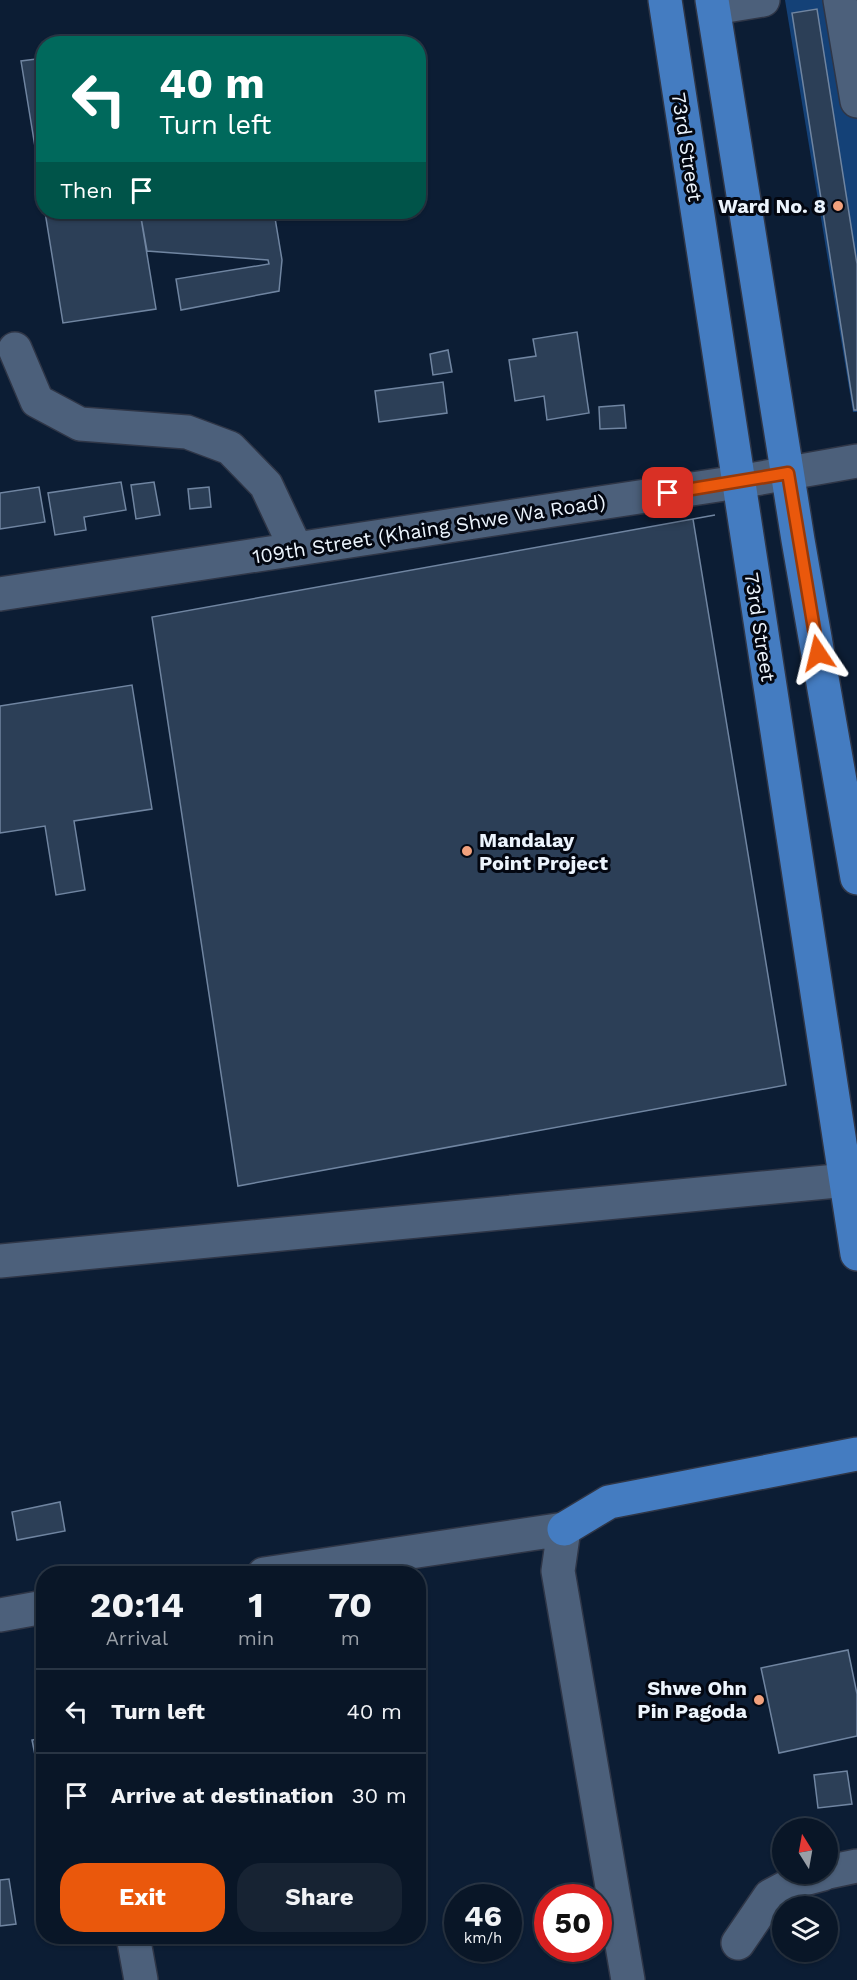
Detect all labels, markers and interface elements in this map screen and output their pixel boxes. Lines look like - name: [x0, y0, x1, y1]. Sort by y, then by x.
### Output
- text: 40 m: [159, 59, 265, 108]
- icon: left: [60, 60, 138, 138]
- street label: 73rd Street: [667, 91, 708, 204]
- text: Turn left: [159, 109, 271, 141]
- icon: arrive: [125, 174, 158, 207]
- text: Then: [60, 178, 113, 203]
- place label: Ward No. 8: [718, 194, 826, 218]
- marker: Ward No. 8: [831, 199, 845, 213]
- pin: [642, 467, 693, 518]
- icon: arrive: [651, 476, 684, 509]
- street label: 109th Street (Khaing Shwe Wa Road): [251, 489, 607, 569]
- street label: 73rd Street: [740, 571, 781, 684]
- position arrow: [786, 621, 850, 685]
- place label: Mandalay Point Project: [479, 828, 608, 875]
- marker: Mandalay Point Project: [460, 844, 474, 858]
- text: 20:14: [90, 1584, 184, 1626]
- text: 1: [248, 1584, 264, 1626]
- text: 70: [328, 1584, 372, 1626]
- text: Arrival: [106, 1626, 168, 1650]
- text: min: [238, 1626, 274, 1650]
- text: m: [341, 1626, 360, 1650]
- place label: Shwe Ohn Pin Pagoda: [637, 1676, 747, 1723]
- marker: Shwe Ohn Pin Pagoda: [752, 1693, 766, 1707]
- icon: left: [60, 1695, 93, 1728]
- text: Turn left: [111, 1699, 205, 1724]
- text: 40 m: [346, 1699, 402, 1724]
- icon: arrive: [60, 1779, 93, 1812]
- text: Arrive at destination: [111, 1783, 334, 1808]
- text: 30 m: [352, 1783, 407, 1808]
- north arrow: [772, 1818, 838, 1884]
- map controls: [772, 1818, 838, 1962]
- button: Exit: [60, 1863, 225, 1932]
- button: Share: [237, 1863, 402, 1932]
- speed limit sign: 50: [534, 1884, 612, 1962]
- button: layers: [772, 1896, 838, 1962]
- text: 46: [464, 1898, 502, 1933]
- text: km/h: [464, 1929, 502, 1947]

